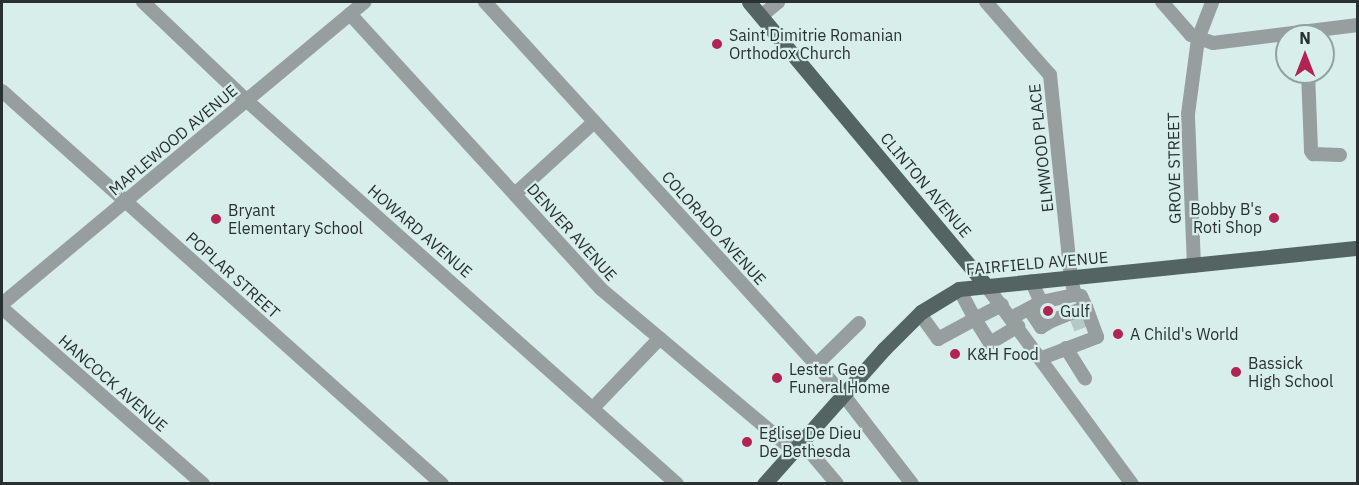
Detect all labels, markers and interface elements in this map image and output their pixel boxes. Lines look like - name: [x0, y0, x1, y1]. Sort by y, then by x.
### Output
- north arrow: [1275, 24, 1335, 84]
- place label: Saint Dimitrie Romanian Orthodox Church: [729, 25, 902, 63]
- text: N: [1299, 28, 1311, 48]
- marker: Saint Dimitrie Romanian Orthodox Church: [710, 37, 724, 51]
- street label: MAPLEWOOD AVENUE: [105, 81, 241, 199]
- street label: ELMWOOD PLACE: [1025, 83, 1057, 213]
- street label: GROVE STREET: [1163, 112, 1185, 224]
- street label: CLINTON AVENUE: [877, 129, 975, 241]
- street label: COLORADO AVENUE: [658, 167, 770, 289]
- street label: DENVER AVENUE: [523, 179, 621, 285]
- street label: HOWARD AVENUE: [364, 180, 476, 282]
- place label: Bobby B's Roti Shop: [1190, 199, 1262, 237]
- place label: Bryant Elementary School: [228, 200, 363, 238]
- marker: Bobby B's Roti Shop: [1267, 211, 1281, 225]
- marker: Bryant Elementary School: [209, 212, 223, 226]
- street label: POPLAR STREET: [182, 228, 284, 322]
- street label: FAIRFIELD AVENUE: [965, 247, 1109, 279]
- place label: Gulf: [1060, 301, 1090, 321]
- marker: Gulf: [1041, 304, 1055, 318]
- place label: A Child's World: [1130, 324, 1239, 344]
- marker: A Child's World: [1111, 327, 1125, 341]
- street label: HANCOCK AVENUE: [55, 331, 171, 435]
- place label: K&H Food: [967, 344, 1039, 364]
- marker: K&H Food: [948, 347, 962, 361]
- place label: Bassick High School: [1248, 353, 1333, 391]
- place label: Lester Gee Funeral Home: [789, 359, 890, 397]
- marker: Bassick High School: [1229, 365, 1243, 379]
- marker: Lester Gee Funeral Home: [770, 371, 784, 385]
- place label: Eglise De Dieu De Bethesda: [759, 423, 861, 461]
- marker: Eglise De Dieu De Bethesda: [740, 435, 754, 449]

